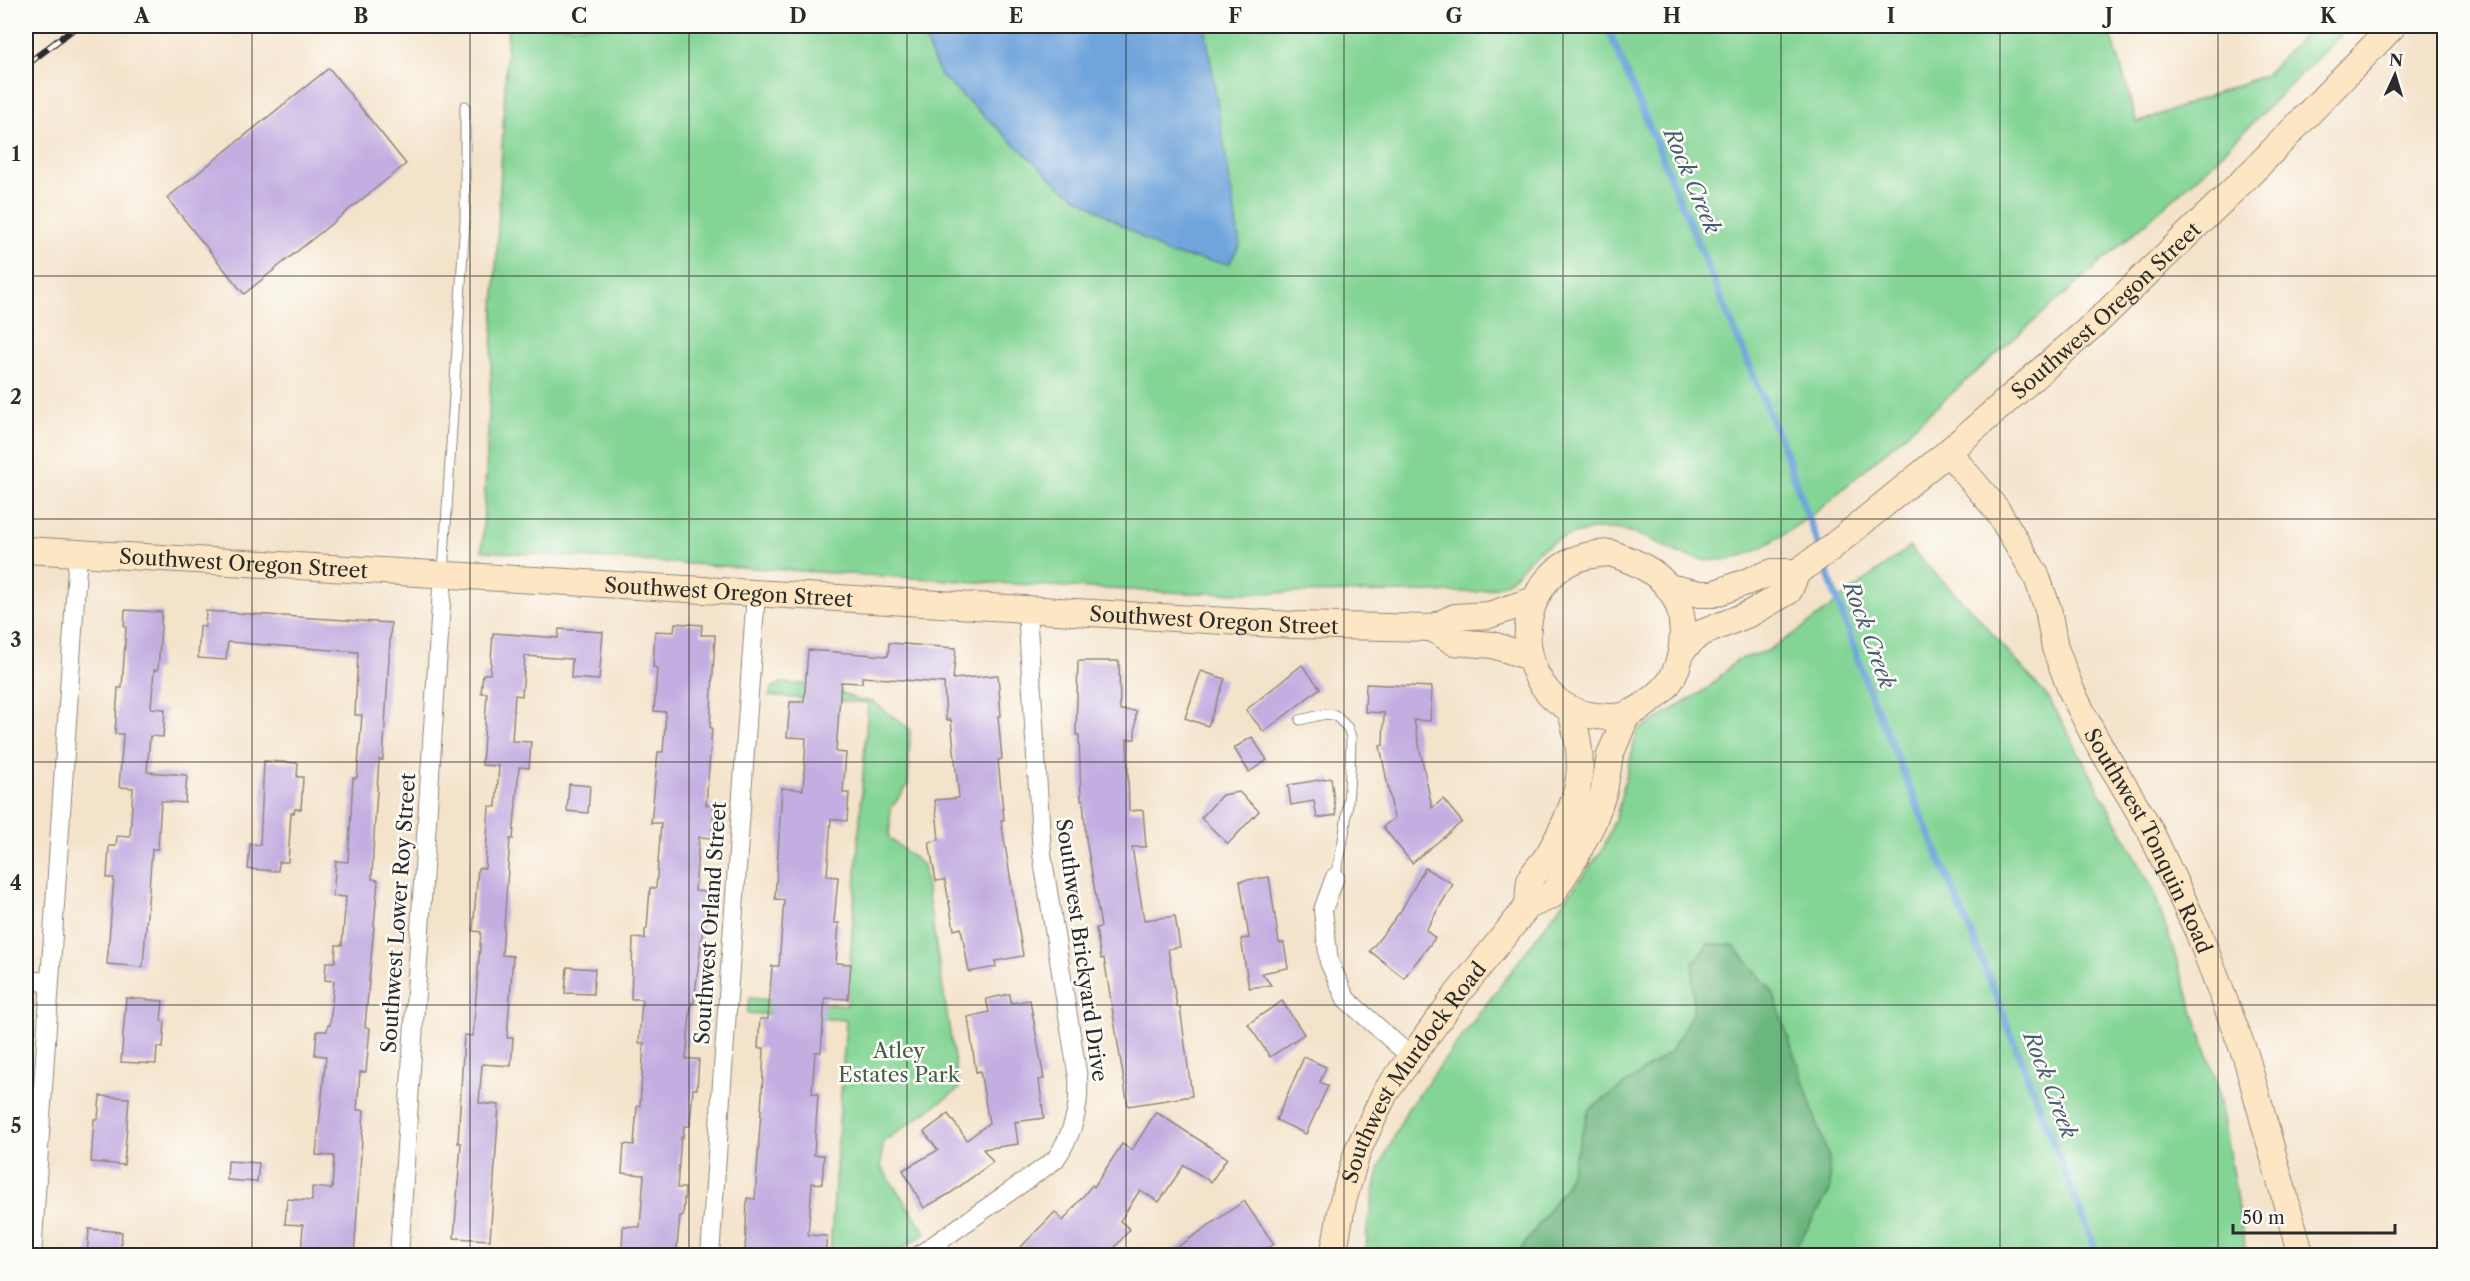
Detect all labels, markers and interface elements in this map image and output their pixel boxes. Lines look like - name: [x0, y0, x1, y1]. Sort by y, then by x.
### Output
- text: A: [133, 4, 150, 28]
- text: B: [354, 4, 369, 28]
- text: C: [571, 4, 587, 28]
- text: D: [789, 4, 807, 28]
- text: E: [1009, 4, 1023, 28]
- text: F: [1228, 4, 1242, 28]
- text: G: [1446, 4, 1463, 28]
- text: H: [1663, 4, 1681, 28]
- text: I: [1887, 4, 1895, 28]
- text: J: [2101, 4, 2113, 28]
- text: K: [2320, 4, 2337, 28]
- north arrow: [2365, 45, 2425, 105]
- text: N: [2388, 50, 2404, 71]
- water label: Rock Creek: [1657, 122, 1727, 238]
- text: 1: [12, 142, 21, 166]
- street label: Southwest Oregon Street: [2006, 216, 2206, 404]
- text: 2: [10, 385, 22, 409]
- street label: Southwest Oregon Street: [119, 543, 369, 583]
- street label: Southwest Oregon Street: [604, 572, 854, 611]
- water label: Rock Creek: [1836, 576, 1901, 693]
- street label: Southwest Oregon Street: [1089, 600, 1339, 638]
- text: 3: [10, 628, 22, 652]
- street label: Southwest Tonquin Road: [2080, 724, 2218, 957]
- street label: Southwest Lower Roy Street: [376, 771, 420, 1054]
- street label: Southwest Orland Street: [689, 800, 731, 1045]
- street label: Southwest Brickyard Drive: [1051, 817, 1113, 1083]
- text: 4: [10, 871, 22, 895]
- street label: Southwest Murdock Road: [1336, 956, 1491, 1186]
- water label: Rock Creek: [2017, 1026, 2083, 1143]
- park label: Atley Estates Park: [838, 1038, 961, 1087]
- text: 5: [10, 1114, 22, 1138]
- scale bar: [2233, 1197, 2395, 1235]
- text: 50 m: [2242, 1207, 2285, 1229]

